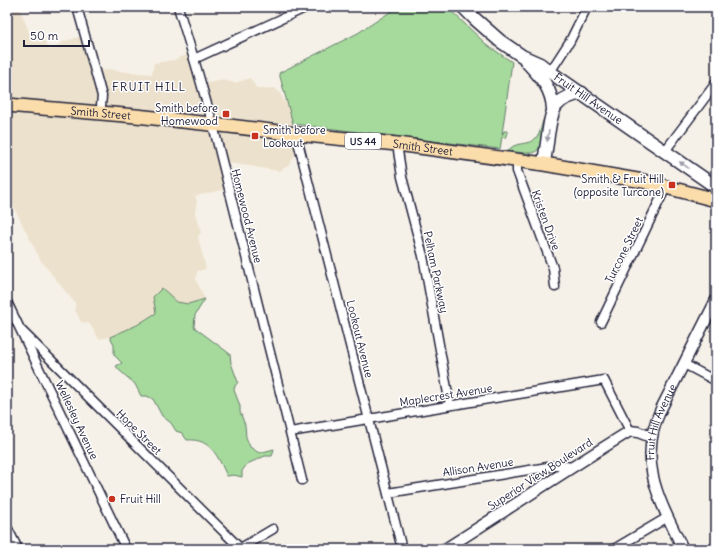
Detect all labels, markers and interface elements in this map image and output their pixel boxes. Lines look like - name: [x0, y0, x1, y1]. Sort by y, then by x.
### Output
- scale bar: [24, 22, 89, 48]
- text: 50 m: [30, 28, 59, 43]
- street label: Fruit Hill Avenue: [551, 70, 625, 127]
- district label: FRUIT HILL: [112, 79, 186, 94]
- place label: Smith before Homewood: [155, 101, 219, 128]
- street label: Smith Street: [70, 103, 132, 123]
- marker: Smith before Homewood: [221, 109, 231, 119]
- place label: Smith before Lookout: [263, 123, 326, 150]
- one-way arrow: [545, 130, 551, 142]
- marker: Smith before Lookout: [250, 131, 260, 141]
- road number: US 44: [345, 133, 381, 149]
- street label: Smith Street: [392, 137, 454, 159]
- one-way arrow: [679, 161, 689, 169]
- street label: Homewood Avenue: [229, 167, 265, 265]
- place label: Smith & Fruit Hill (opposite Turcone): [574, 172, 664, 199]
- marker: Smith & Fruit Hill (opposite Turcone): [667, 180, 677, 190]
- street label: Kristen Drive: [529, 188, 563, 252]
- street label: Turcone Street: [602, 214, 646, 285]
- street label: Pelham Parkway: [420, 230, 452, 314]
- street label: Lookout Avenue: [344, 299, 376, 379]
- street label: Wellesley Avenue: [53, 378, 101, 462]
- street label: Maplecrest Avenue: [399, 381, 493, 409]
- street label: Fruit Hill Avenue: [643, 381, 680, 461]
- street label: Hope Street: [113, 406, 165, 458]
- street label: Superior View Boulevard: [485, 435, 595, 513]
- street label: Allison Avenue: [442, 454, 514, 480]
- place label: Fruit Hill: [120, 492, 161, 506]
- marker: Fruit Hill: [107, 494, 117, 504]

